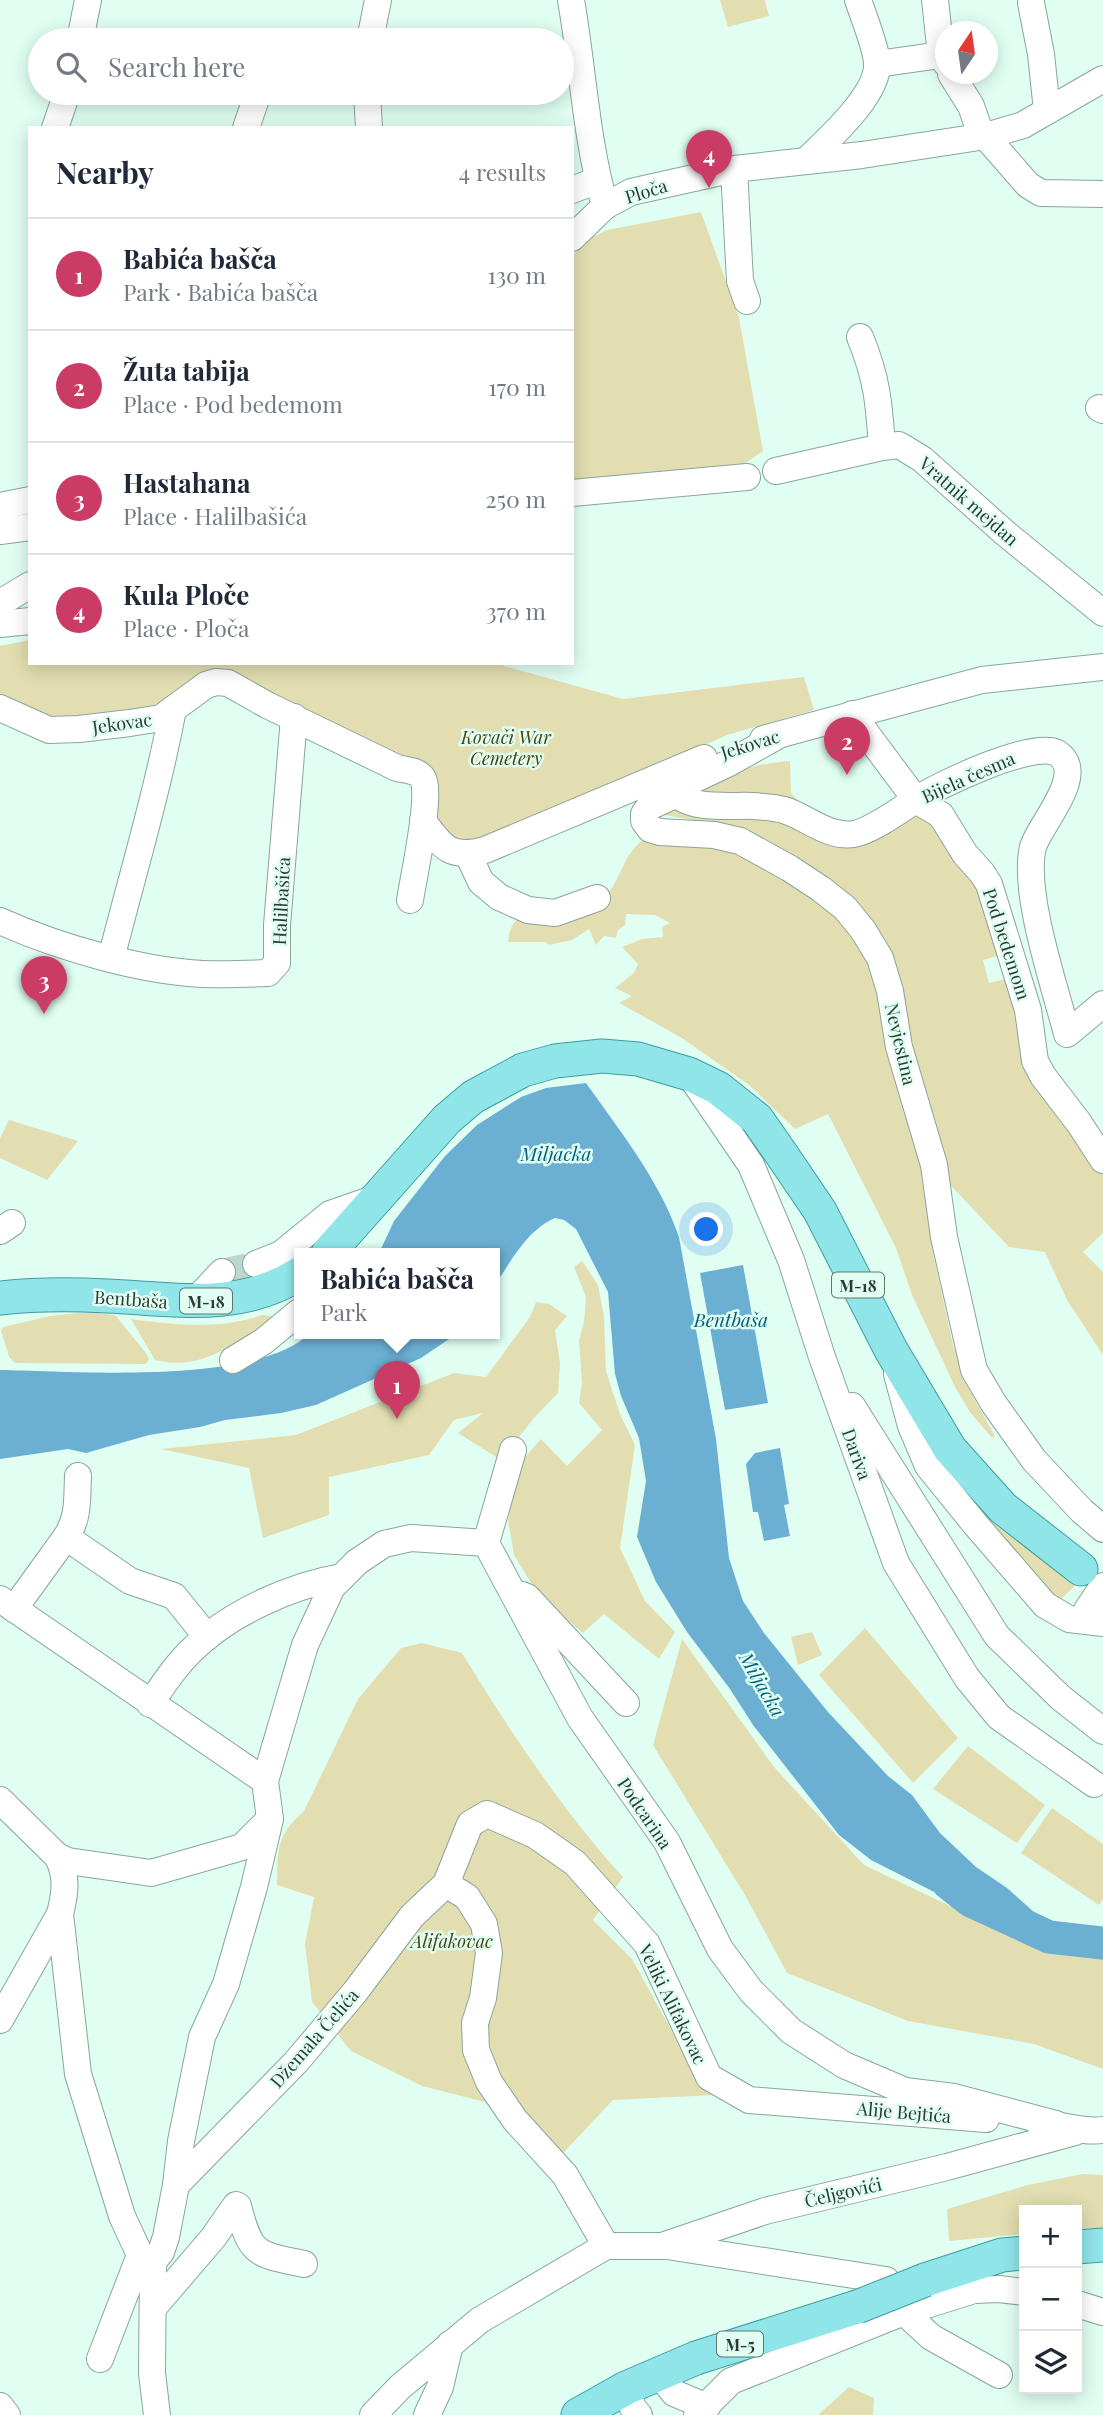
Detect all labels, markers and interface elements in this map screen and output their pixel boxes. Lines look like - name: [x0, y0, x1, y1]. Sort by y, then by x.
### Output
- north arrow: [935, 21, 998, 84]
- search box: [28, 28, 574, 105]
- icon: search: [52, 48, 90, 86]
- text: Search here: [108, 49, 245, 84]
- pin: 4: [686, 130, 732, 188]
- text: Nearby: [56, 152, 154, 192]
- text: 4 results: [459, 156, 546, 187]
- street label: Ploča: [622, 173, 670, 209]
- text: Babića bašča: [123, 241, 277, 276]
- text: 1: [75, 259, 83, 290]
- text: 130 m: [488, 259, 546, 290]
- text: Park · Babića bašča: [123, 276, 318, 307]
- text: Žuta tabija: [123, 353, 250, 388]
- text: 2: [73, 371, 85, 402]
- text: 170 m: [488, 371, 546, 402]
- text: Place · Pod bedemom: [123, 388, 343, 419]
- street label: Vratnik mejdan: [913, 450, 1024, 551]
- text: Hastahana: [123, 465, 250, 500]
- text: 3: [73, 483, 85, 514]
- text: 250 m: [485, 483, 546, 514]
- text: Place · Halilbašića: [123, 500, 307, 531]
- text: Kula Ploče: [123, 577, 249, 612]
- text: 4: [73, 595, 85, 626]
- text: 370 m: [486, 595, 546, 626]
- text: Place · Ploča: [123, 612, 249, 643]
- street label: Jekovac: [90, 707, 154, 739]
- pin: 2: [824, 717, 870, 775]
- street label: Jekovac: [717, 724, 783, 765]
- park label: Kovači War Cemetery: [460, 725, 552, 770]
- street label: Bijela česma: [918, 746, 1018, 808]
- street label: Halilbašića: [267, 856, 295, 946]
- street label: Pod bedemom: [978, 885, 1036, 1003]
- pin: 3: [21, 956, 67, 1014]
- street label: Nevjestina: [880, 1001, 922, 1087]
- water label: Miljacka: [520, 1140, 591, 1166]
- your location: [689, 1212, 723, 1246]
- popup: [294, 1248, 500, 1339]
- text: Babića bašča: [320, 1261, 474, 1296]
- road number: M-18: [832, 1273, 884, 1298]
- street label: Bentbaša: [93, 1284, 169, 1314]
- road number: M-18: [180, 1288, 232, 1314]
- text: Park: [320, 1296, 367, 1327]
- water label: Bentbaša: [693, 1306, 768, 1332]
- pin: 1: [374, 1361, 420, 1419]
- street label: Dariva: [837, 1425, 877, 1483]
- water label: Miljacka: [734, 1646, 792, 1721]
- street label: Podcarina: [612, 1773, 678, 1853]
- park label: Alifakovac: [409, 1929, 493, 1953]
- street label: Veliki Alifakovac: [633, 1939, 713, 2068]
- street label: Džemala Čelića: [264, 1983, 364, 2093]
- street label: Alije Bejtića: [855, 2096, 952, 2128]
- street label: Čeljgovići: [802, 2171, 884, 2213]
- map controls: [1019, 2205, 1082, 2394]
- button: +: [1019, 2205, 1082, 2268]
- button: −: [1019, 2268, 1082, 2331]
- button: layers: [1019, 2331, 1082, 2394]
- road number: M-5: [717, 2332, 763, 2356]

